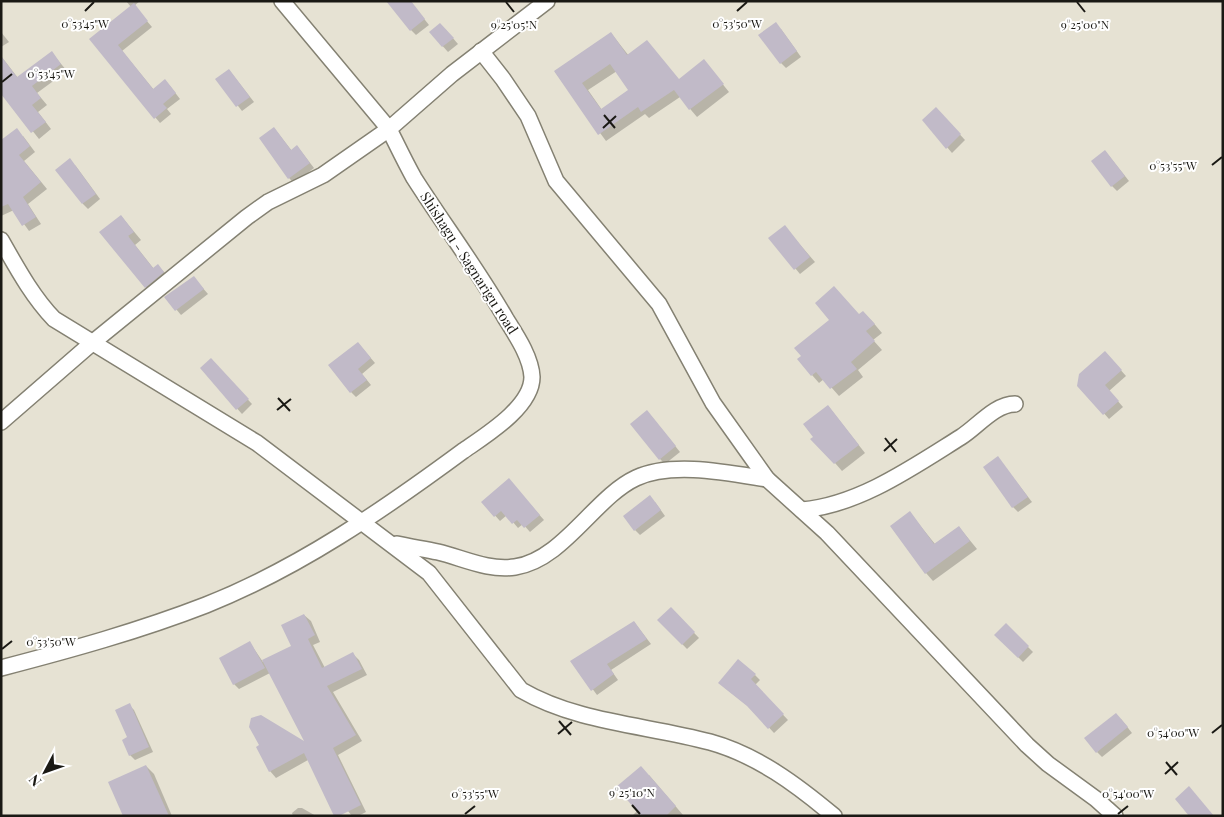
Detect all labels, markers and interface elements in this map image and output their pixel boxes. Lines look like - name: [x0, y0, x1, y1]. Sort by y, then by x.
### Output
- text: 0°53'45"W: [61, 15, 109, 31]
- text: 0°53'50"W: [712, 15, 762, 31]
- text: 9°25'05"N: [491, 16, 538, 32]
- text: 9°25'00"N: [1061, 16, 1110, 32]
- text: 0°53'45"W: [27, 65, 75, 81]
- text: 0°53'55"W: [1149, 157, 1197, 173]
- street label: Shishagu - Sagnarigu road: [416, 188, 523, 338]
- text: 0°53'50"W: [26, 633, 76, 649]
- text: 0°54'00"W: [1147, 724, 1199, 740]
- north arrow: [20, 747, 70, 797]
- text: N: [24, 771, 45, 791]
- text: 9°25'10"N: [609, 784, 656, 800]
- text: 0°53'55"W: [451, 785, 499, 801]
- text: 0°54'00"W: [1102, 785, 1154, 801]

